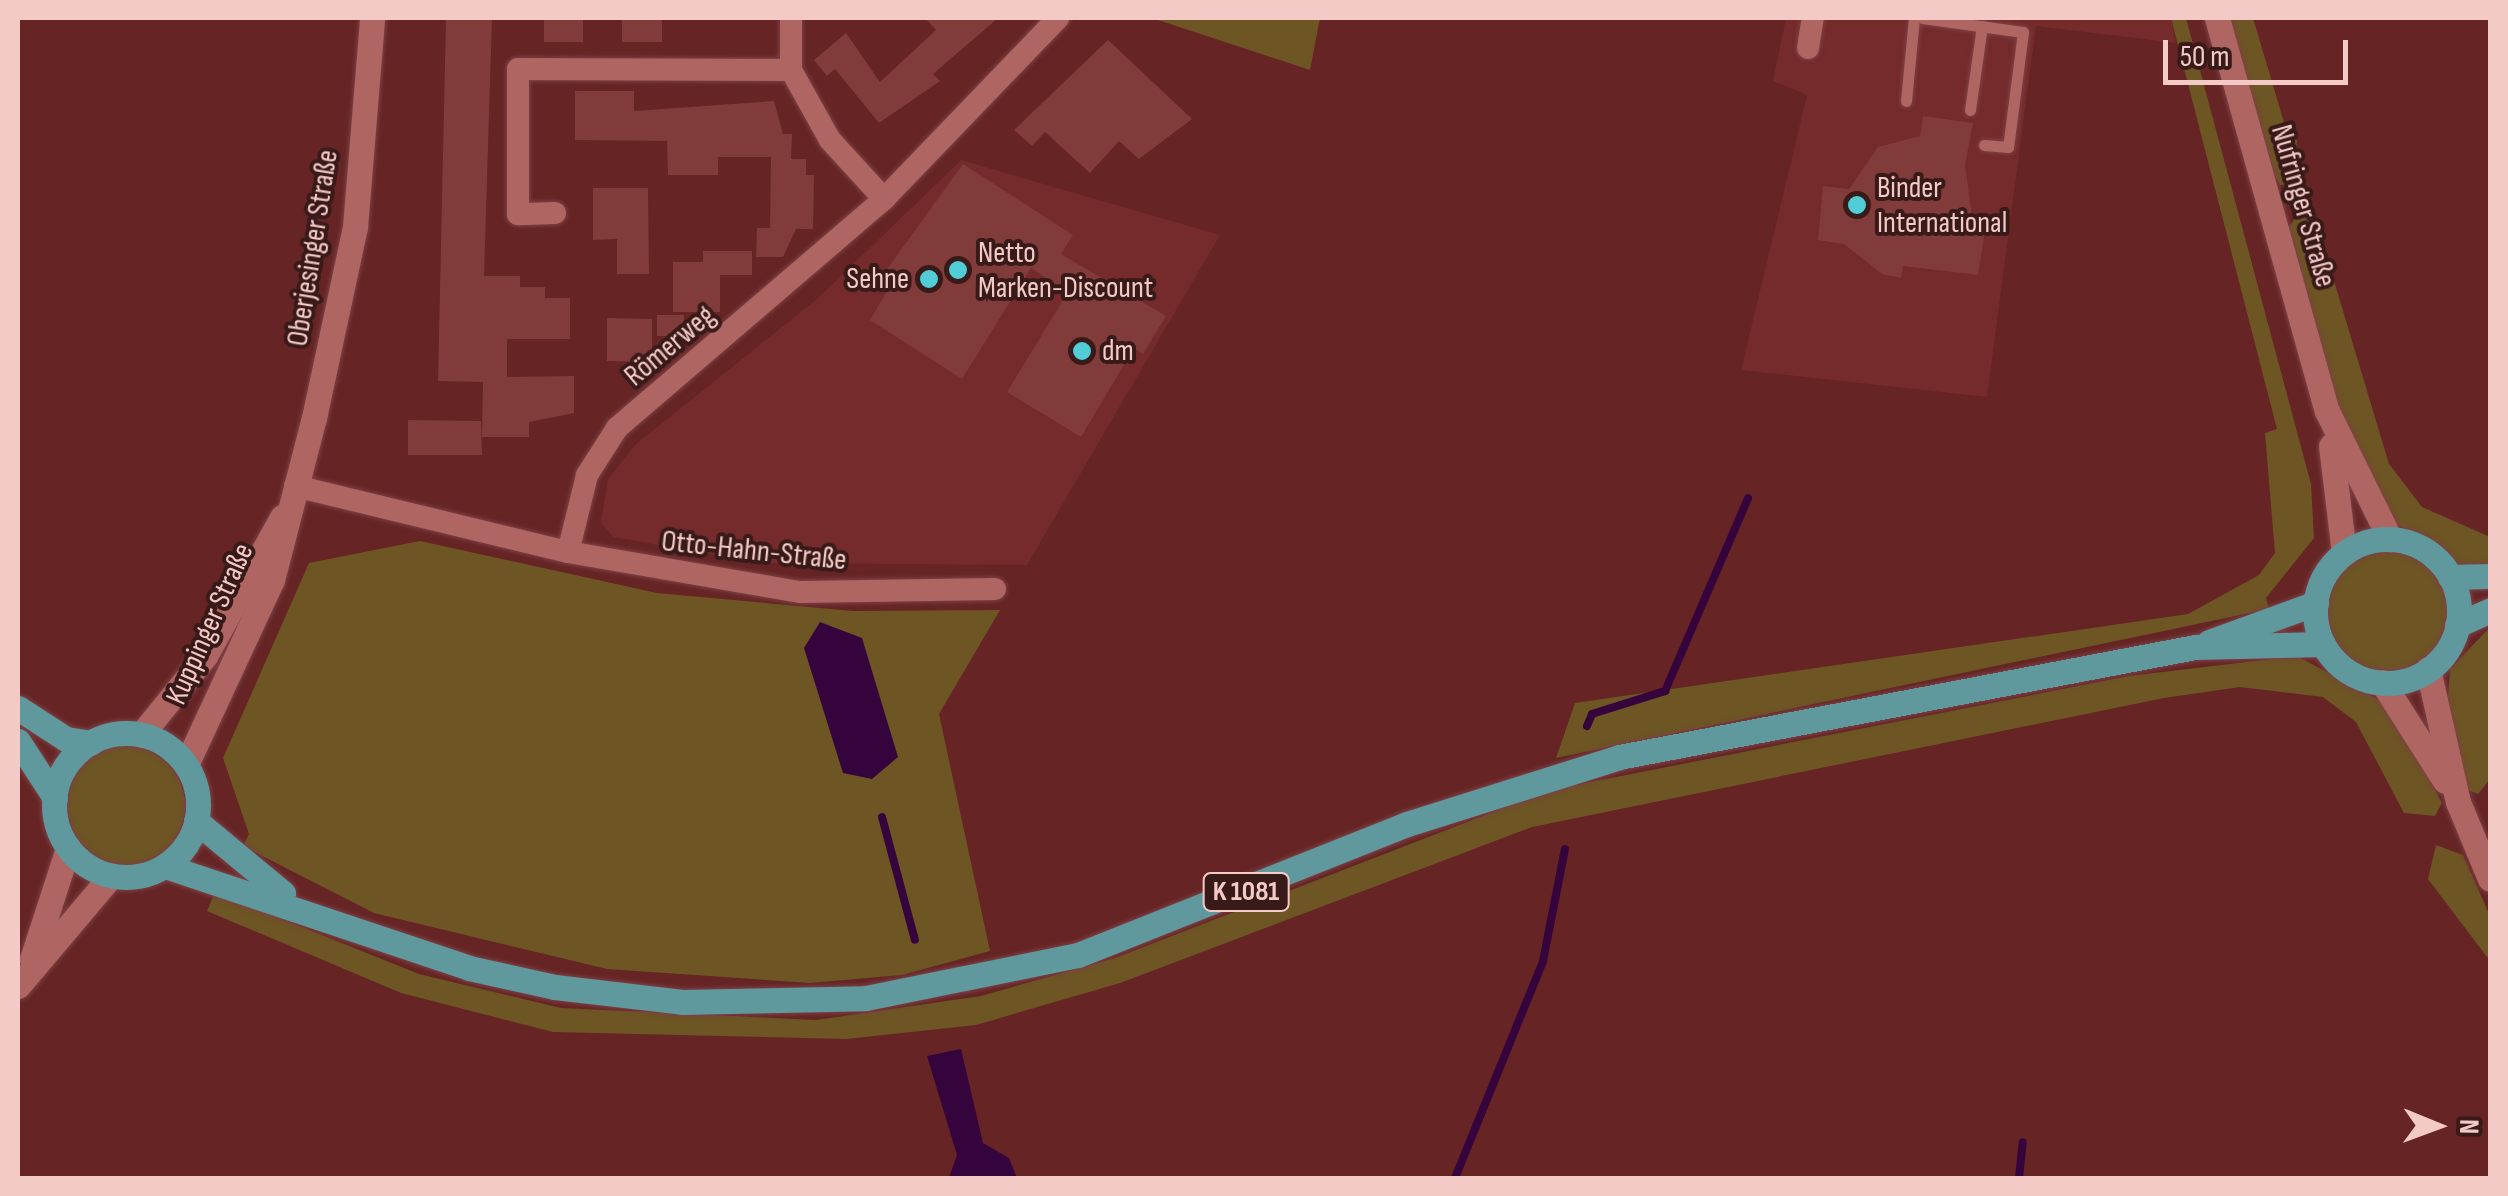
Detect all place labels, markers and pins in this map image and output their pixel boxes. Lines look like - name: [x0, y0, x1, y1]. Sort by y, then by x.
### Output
- place label: Binder International: [1877, 170, 2007, 240]
- marker: Binder International: [1846, 194, 1868, 216]
- place label: Netto Marken-Discount: [978, 235, 1153, 306]
- marker: Netto Marken-Discount: [947, 259, 969, 281]
- place label: Sehne: [846, 261, 909, 297]
- marker: Sehne: [918, 268, 940, 290]
- place label: dm: [1102, 333, 1134, 369]
- marker: dm: [1071, 340, 1093, 362]

